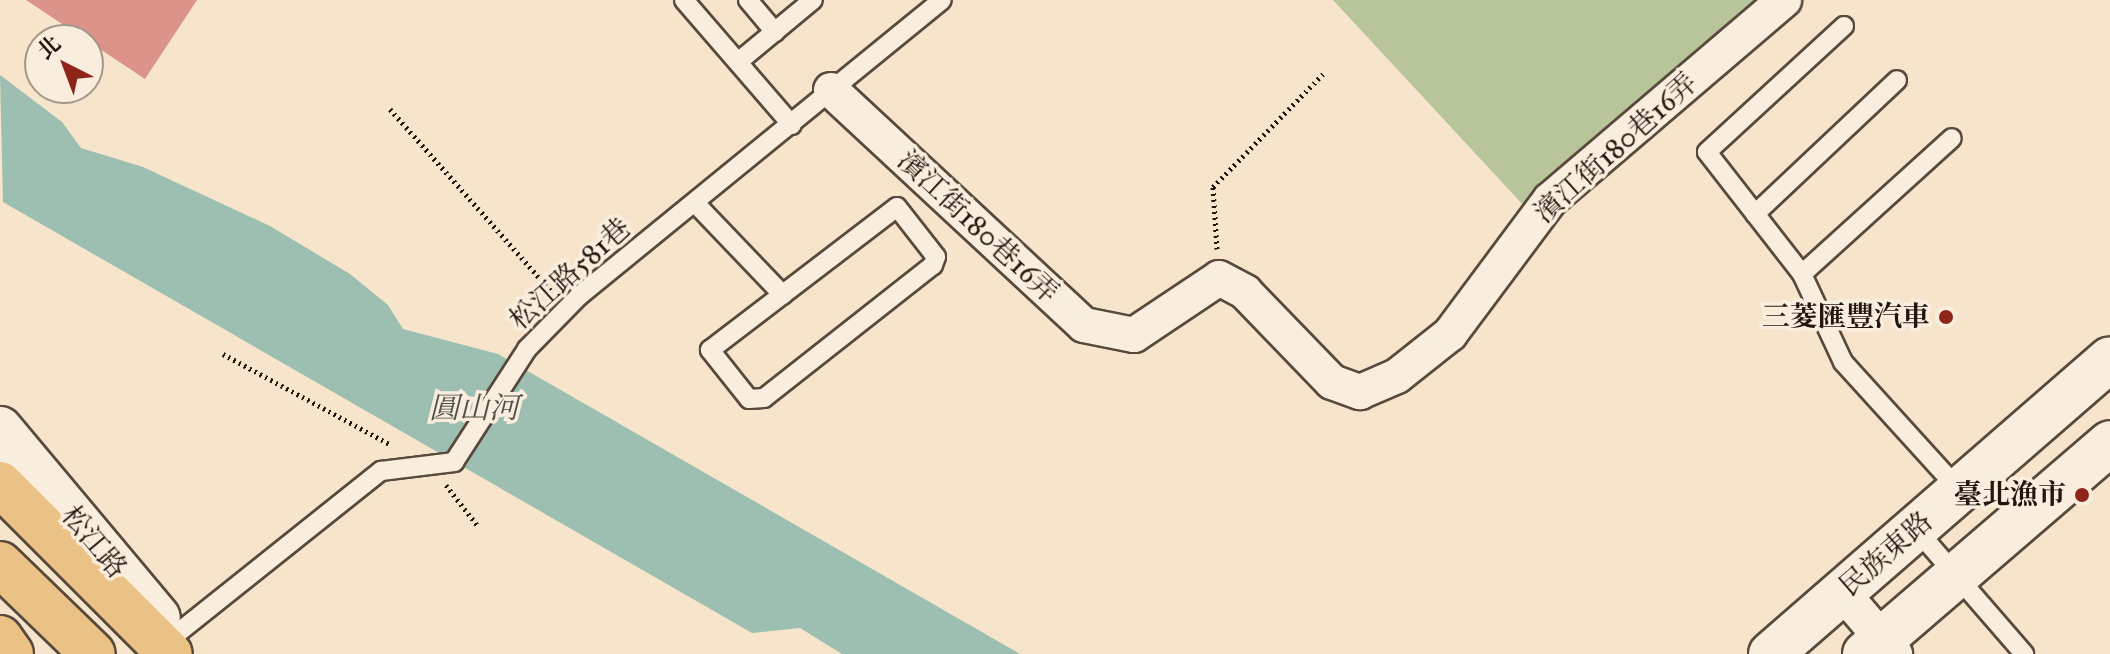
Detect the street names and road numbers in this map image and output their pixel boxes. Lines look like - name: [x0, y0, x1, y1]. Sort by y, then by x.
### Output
- street label: 濱江街180巷16弄: [1528, 66, 1704, 230]
- street label: 濱江街180巷16弄: [891, 144, 1065, 310]
- street label: 松江路581巷: [503, 211, 637, 337]
- street label: 松江路: [54, 499, 134, 585]
- street label: 民族東路: [1833, 505, 1939, 603]

